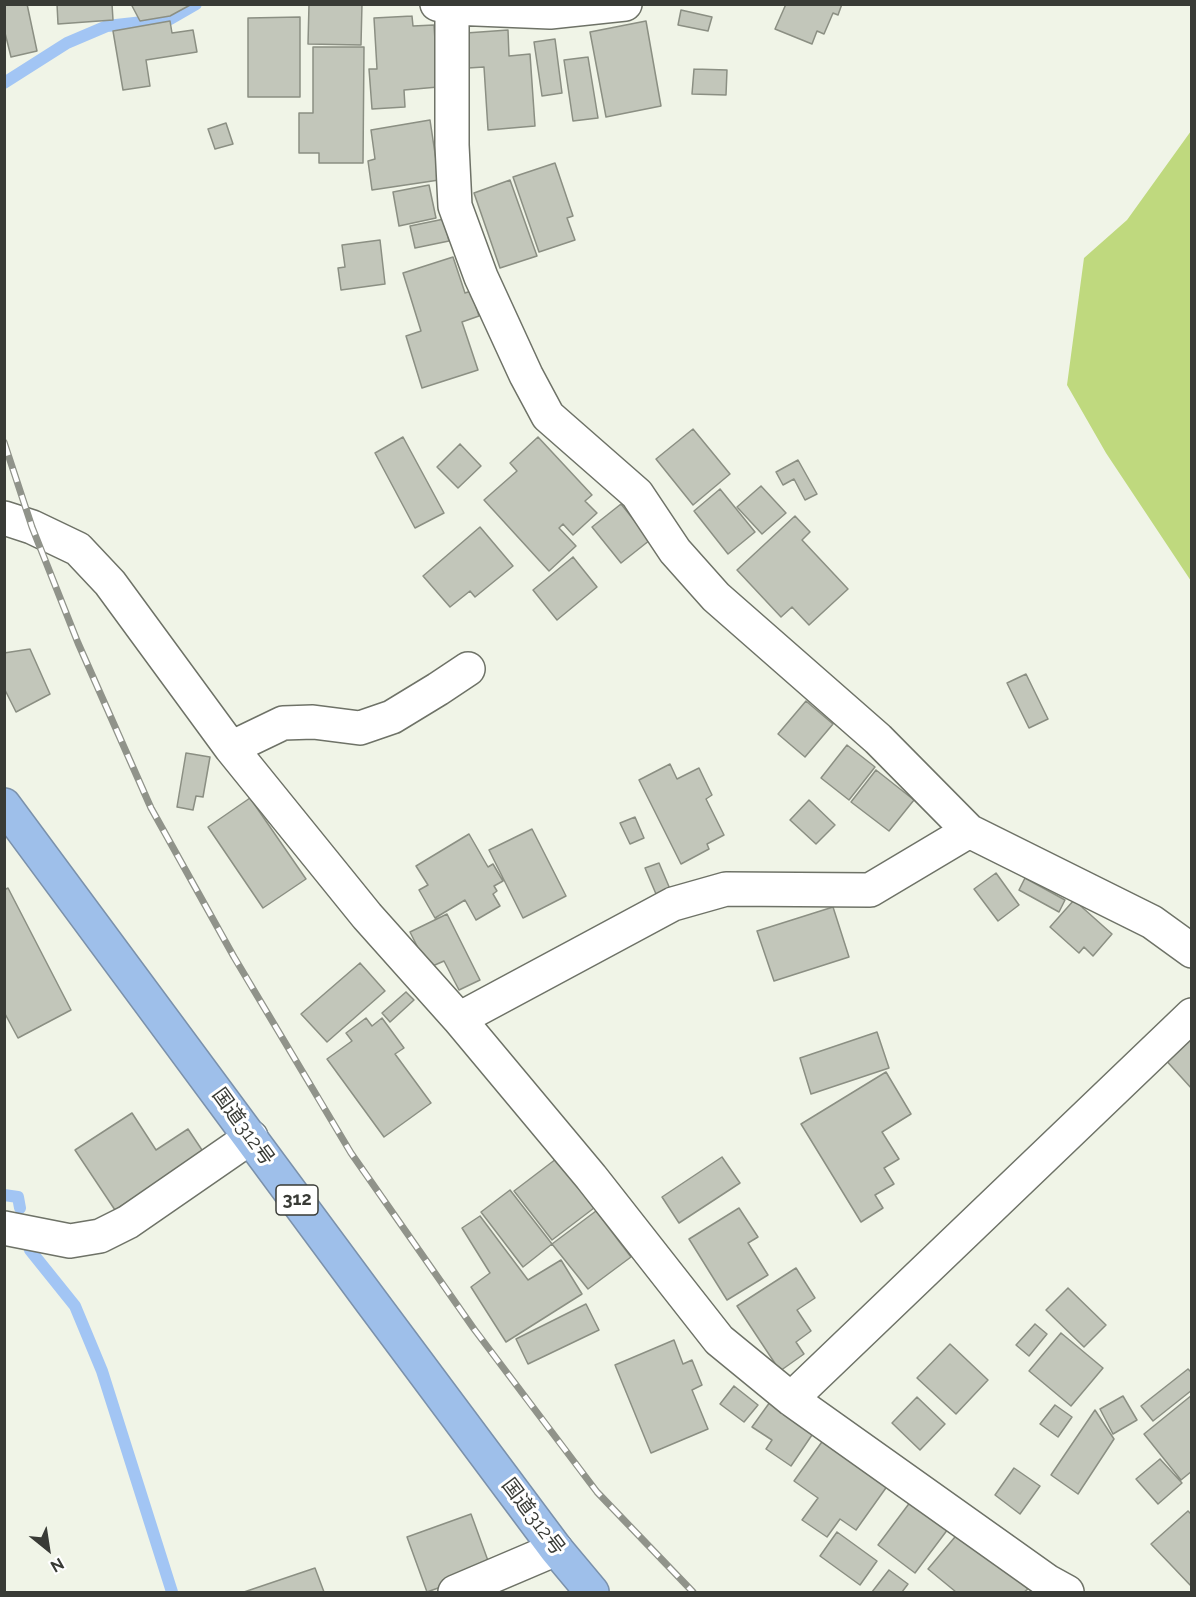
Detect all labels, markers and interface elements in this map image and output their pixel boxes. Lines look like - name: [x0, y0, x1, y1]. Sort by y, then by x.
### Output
- street label: 国道312号: [207, 1084, 279, 1170]
- road number: 312: [276, 1185, 318, 1215]
- street label: 国道312号: [496, 1474, 570, 1560]
- north arrow: [18, 1519, 78, 1579]
- text: N: [47, 1554, 67, 1576]

